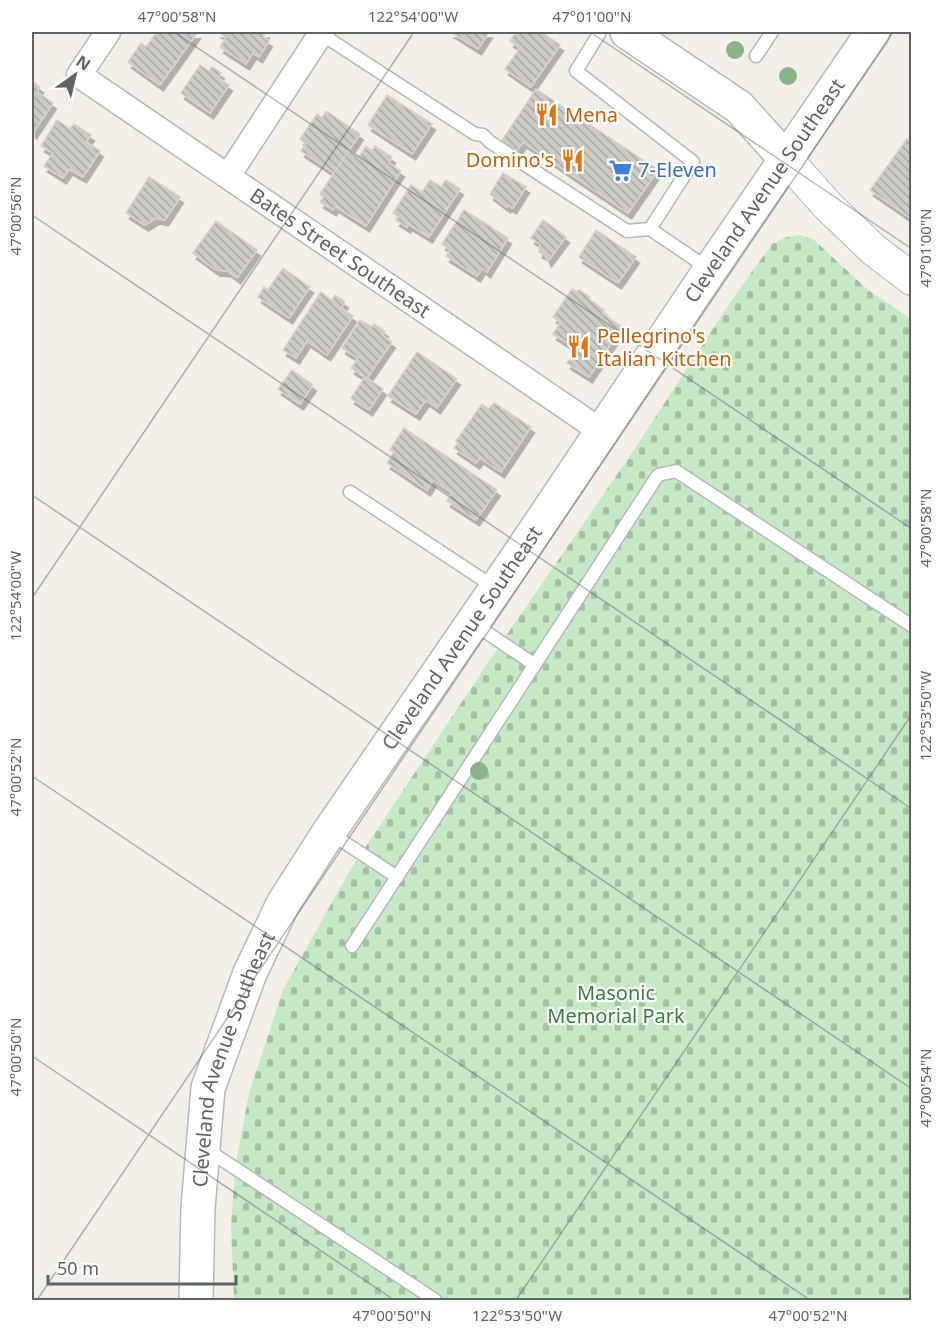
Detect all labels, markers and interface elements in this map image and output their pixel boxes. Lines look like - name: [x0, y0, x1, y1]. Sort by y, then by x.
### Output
- text: 47°00'58"N: [138, 6, 216, 26]
- text: 122°54'00"W: [368, 6, 458, 26]
- text: 47°01'00"N: [553, 6, 631, 26]
- north arrow: [45, 45, 105, 105]
- text: N: [72, 50, 95, 75]
- street label: Cleveland Avenue Southeast: [678, 73, 850, 308]
- place label: Mena: [565, 101, 618, 128]
- restaurant icon: Mena: [534, 102, 560, 128]
- place label: Domino's: [466, 146, 554, 173]
- restaurant icon: Domino's: [559, 147, 585, 173]
- place label: 7-Eleven: [638, 156, 717, 183]
- supermarket icon: 7-Eleven: [607, 157, 633, 183]
- text: 47°00'56"N: [5, 177, 25, 255]
- street label: Bates Street Southeast: [245, 182, 436, 324]
- text: 47°01'00"N: [915, 209, 935, 287]
- place label: Pellegrino's Italian Kitchen: [597, 322, 732, 372]
- restaurant icon: Pellegrino's Italian Kitchen: [566, 334, 592, 360]
- text: 47°00'58"N: [915, 489, 935, 567]
- street label: Cleveland Avenue Southeast: [375, 520, 548, 755]
- text: 122°54'00"W: [5, 551, 25, 641]
- text: 122°53'50"W: [915, 671, 935, 761]
- text: 47°00'52"N: [5, 738, 25, 816]
- street label: Cleveland Avenue Southeast: [186, 927, 281, 1188]
- park label: Masonic Memorial Park: [547, 979, 685, 1029]
- text: 47°00'50"N: [5, 1018, 25, 1096]
- text: 47°00'54"N: [915, 1049, 935, 1127]
- scale bar: [48, 1248, 236, 1286]
- text: 50 m: [57, 1256, 99, 1280]
- text: 47°00'50"N: [353, 1305, 431, 1325]
- text: 122°53'50"W: [472, 1305, 562, 1325]
- text: 47°00'52"N: [769, 1305, 847, 1325]

